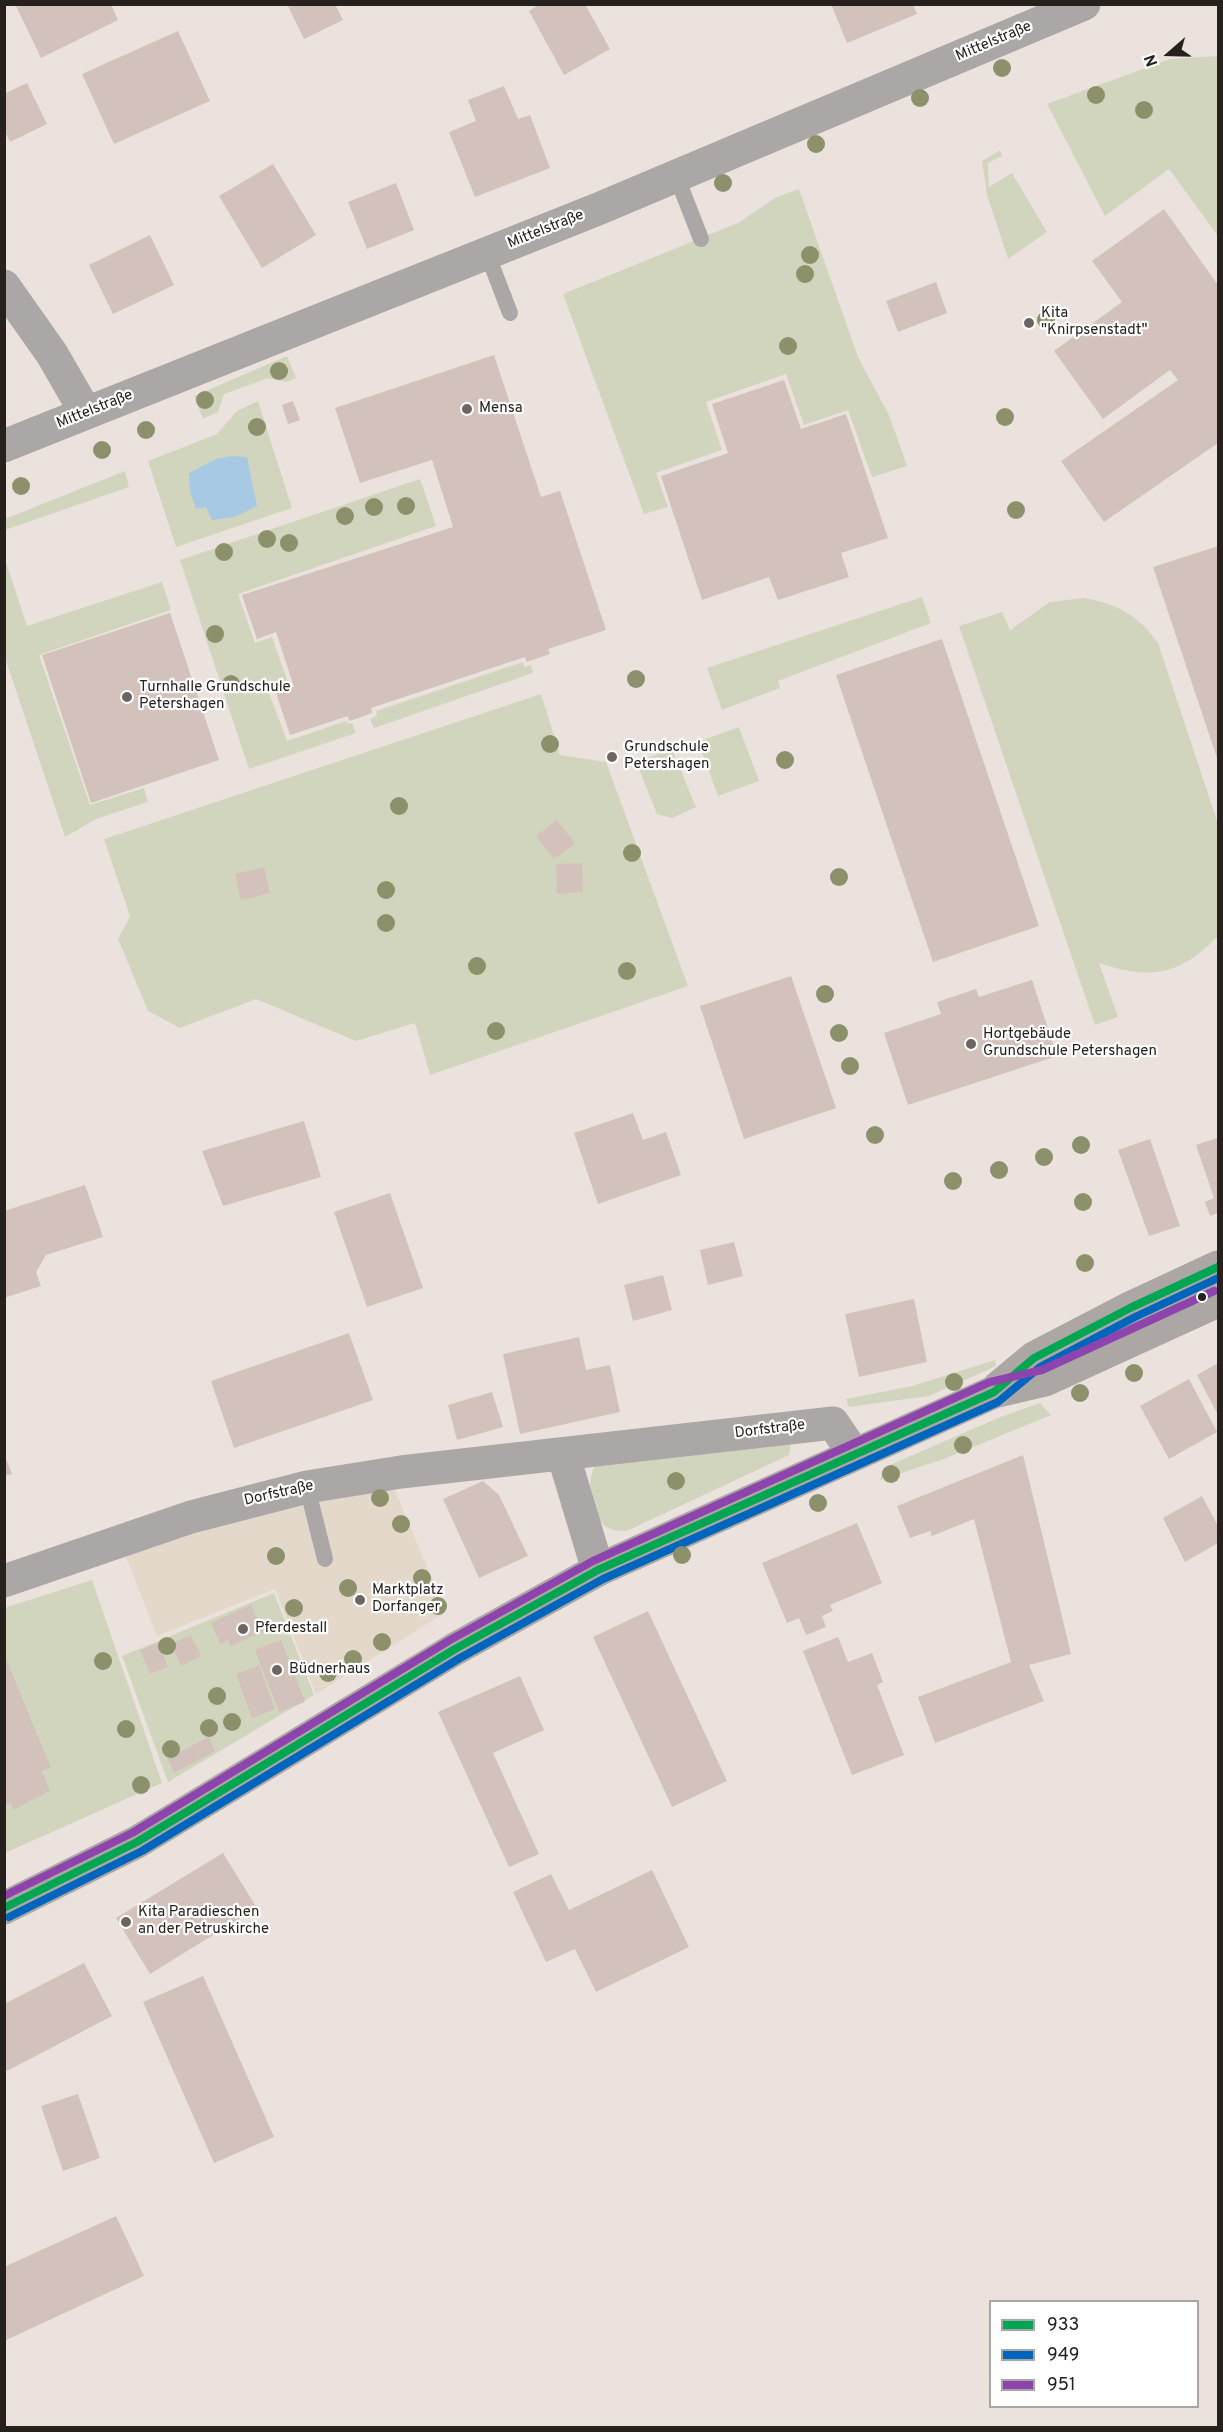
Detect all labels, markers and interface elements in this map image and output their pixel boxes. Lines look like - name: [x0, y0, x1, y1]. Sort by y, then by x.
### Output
- street label: Mittelstraße: [953, 18, 1035, 66]
- north arrow: [1139, 24, 1199, 84]
- text: N: [1141, 51, 1163, 69]
- street label: Mittelstraße: [505, 207, 587, 253]
- place label: Kita "Knirpsenstadt": [1041, 305, 1147, 340]
- marker: Kita "Knirpsenstadt": [1022, 316, 1036, 330]
- street label: Mittelstraße: [54, 387, 136, 433]
- place label: Mensa: [479, 400, 523, 418]
- marker: Mensa: [460, 402, 474, 416]
- place label: Turnhalle Grundschule Petershagen: [139, 679, 291, 714]
- marker: Turnhalle Grundschule Petershagen: [120, 690, 134, 704]
- place label: Grundschule Petershagen: [624, 739, 710, 774]
- marker: Grundschule Petershagen: [605, 750, 619, 764]
- place label: Hortgebäude Grundschule Petershagen: [983, 1026, 1157, 1061]
- marker: Hortgebäude Grundschule Petershagen: [964, 1037, 978, 1051]
- unlabelled marker: [1196, 1291, 1208, 1303]
- street label: Dorfstraße: [734, 1417, 806, 1443]
- street label: Dorfstraße: [243, 1477, 315, 1511]
- place label: Marktplatz Dorfanger: [372, 1582, 444, 1617]
- marker: Marktplatz Dorfanger: [353, 1593, 367, 1607]
- place label: Pferdestall: [255, 1620, 327, 1638]
- marker: Pferdestall: [236, 1622, 250, 1636]
- place label: Büdnerhaus: [289, 1661, 370, 1679]
- marker: Büdnerhaus: [270, 1663, 284, 1677]
- place label: Kita Paradieschen an der Petruskirche: [138, 1904, 269, 1939]
- marker: Kita Paradieschen an der Petruskirche: [119, 1915, 133, 1929]
- legend: [989, 2300, 1199, 2408]
- text: 933: [1047, 2314, 1079, 2337]
- text: 949: [1047, 2344, 1079, 2367]
- text: 951: [1047, 2374, 1076, 2397]

